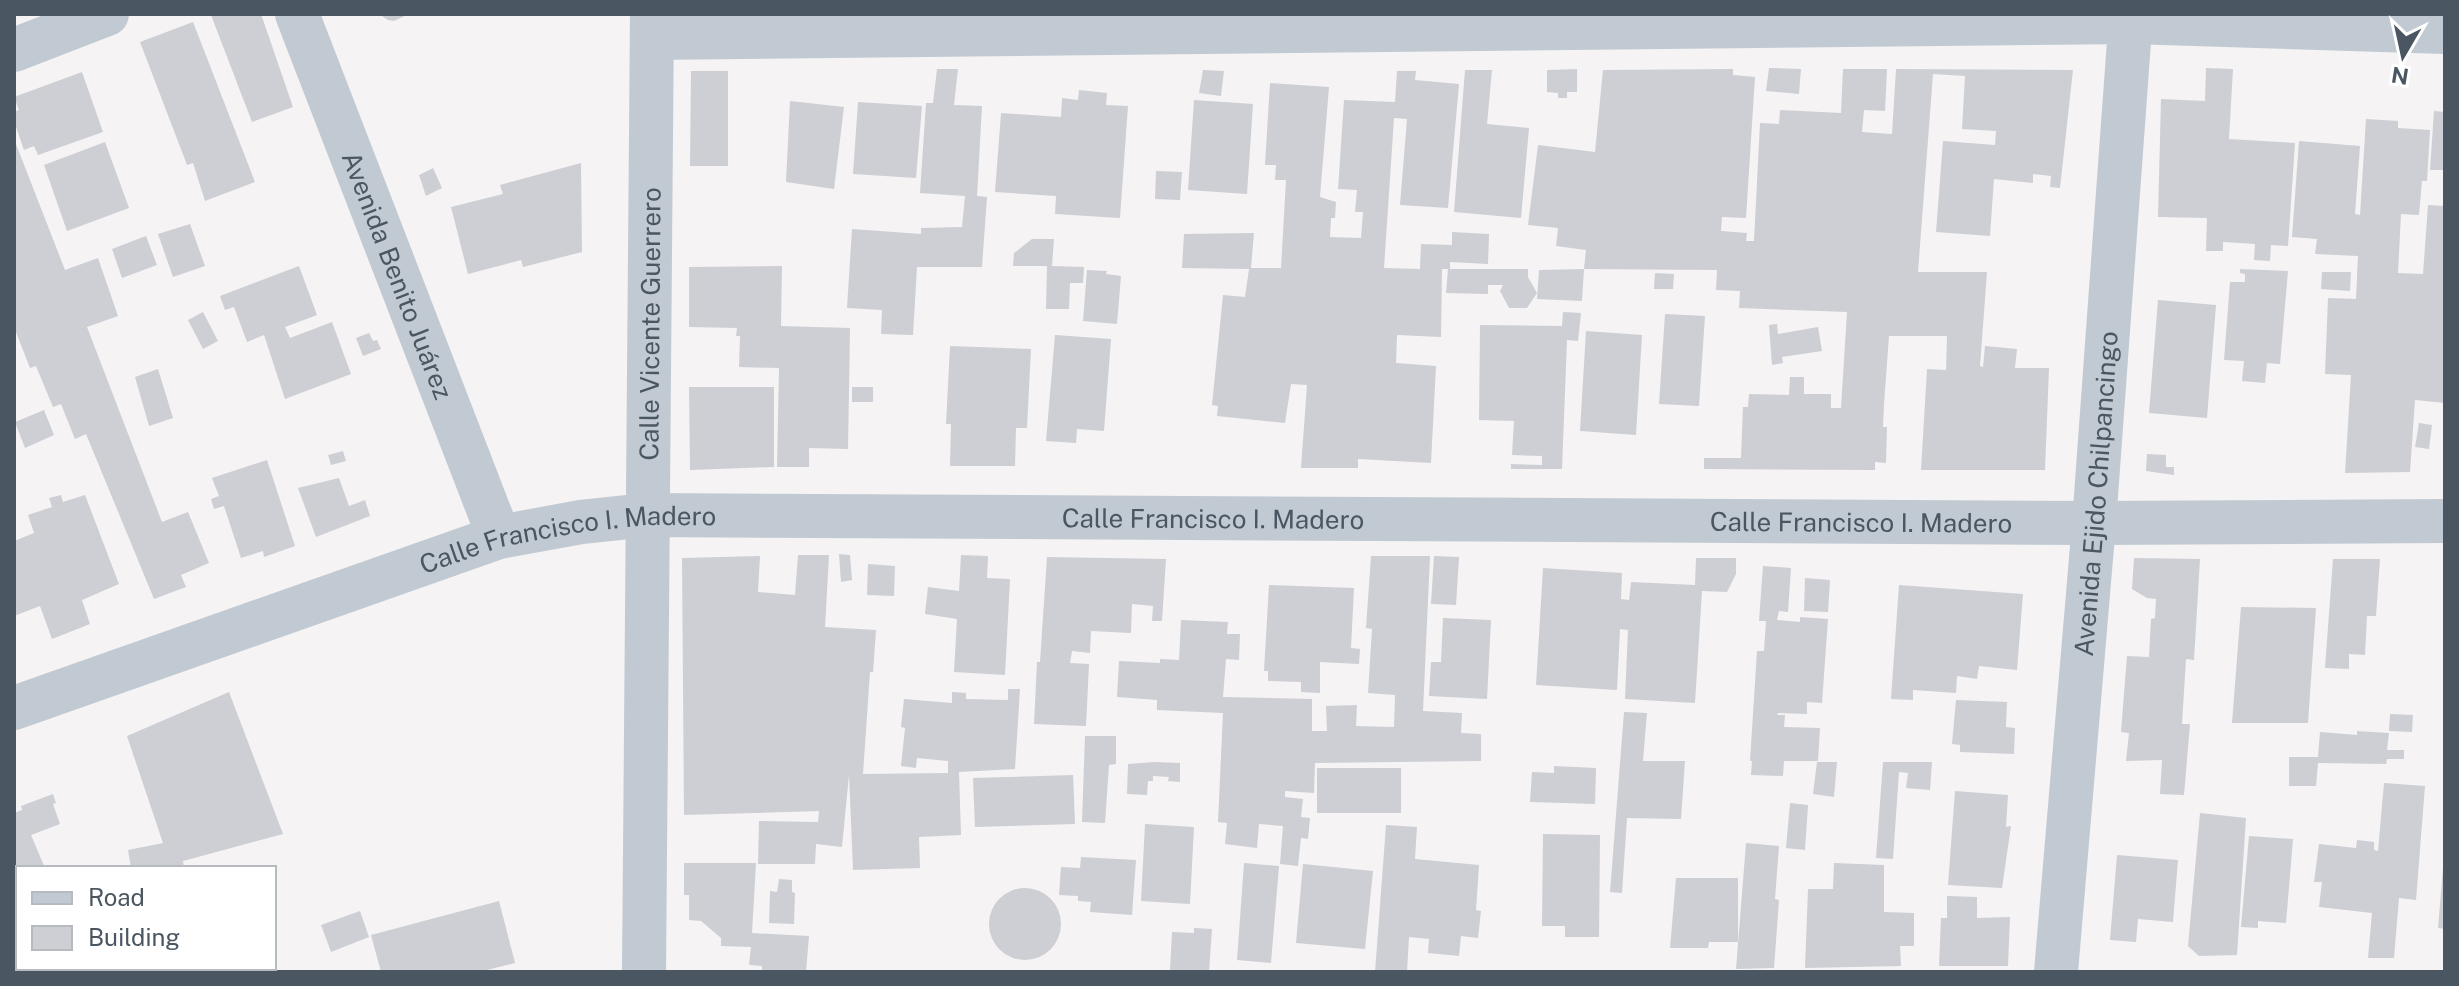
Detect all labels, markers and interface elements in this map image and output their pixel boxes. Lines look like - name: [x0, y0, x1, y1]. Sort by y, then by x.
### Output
- north arrow: [2363, 16, 2443, 96]
- text: N: [2389, 62, 2410, 90]
- street label: Avenida Benito Juárez: [336, 147, 460, 403]
- street label: Calle Vicente Guerrero: [633, 187, 666, 461]
- street label: Avenida Ejido Chilpancingo: [2067, 330, 2123, 658]
- street label: Calle Francisco I. Madero: [415, 499, 716, 579]
- street label: Calle Francisco I. Madero: [1062, 502, 1364, 534]
- street label: Calle Francisco I. Madero: [1710, 505, 2012, 538]
- legend: [16, 866, 276, 970]
- text: Road: [88, 883, 145, 911]
- text: Building: [88, 923, 180, 951]

